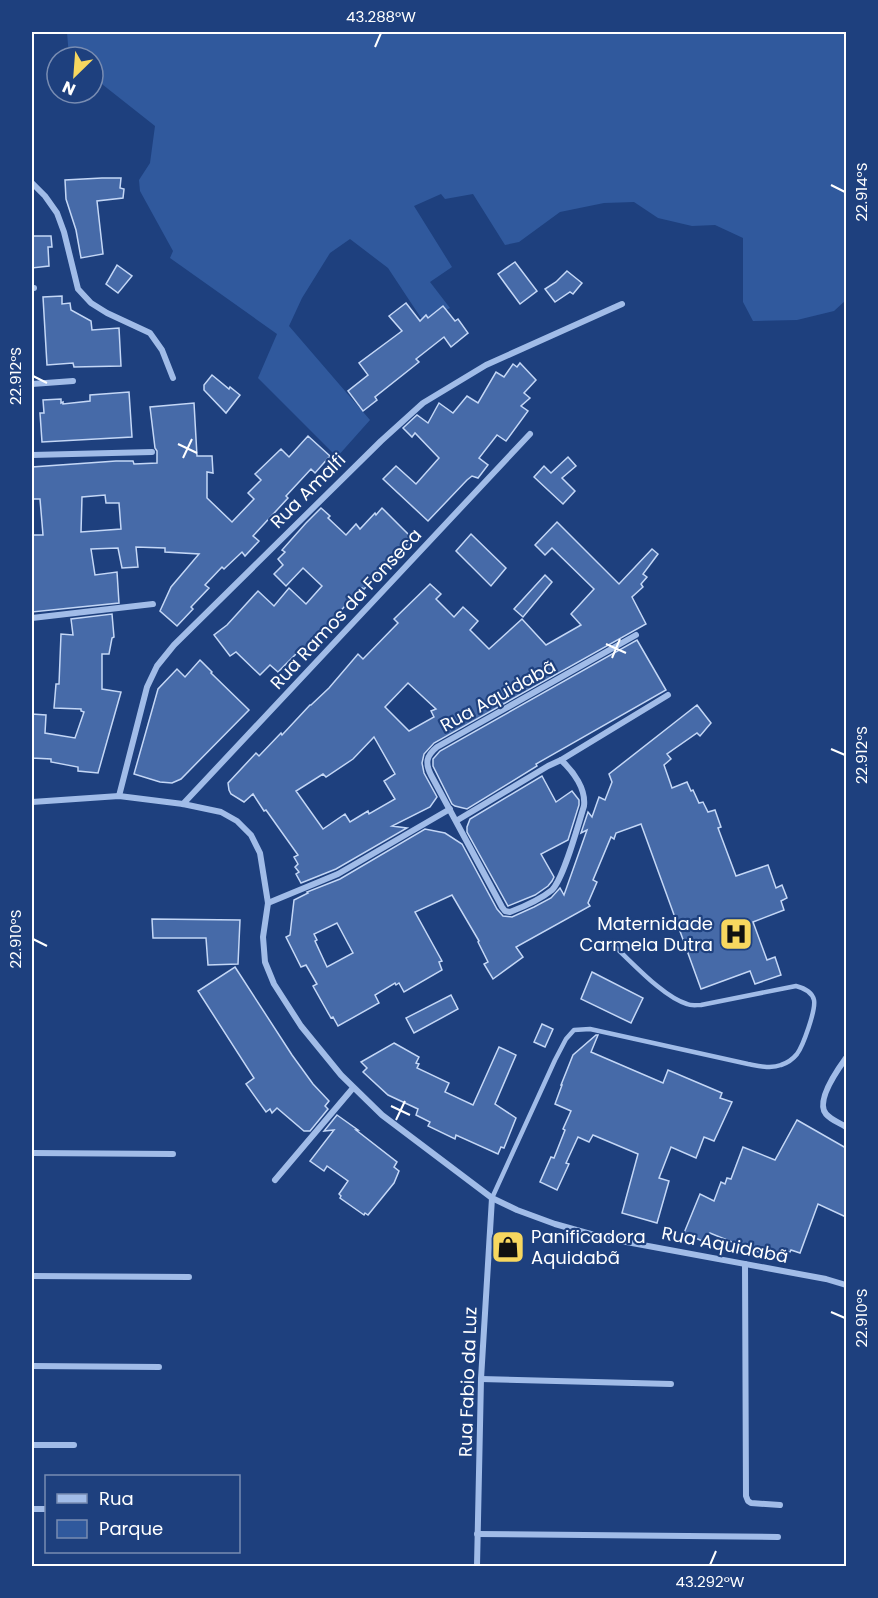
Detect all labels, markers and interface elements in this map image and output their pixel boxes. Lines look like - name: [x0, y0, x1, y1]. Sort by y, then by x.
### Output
- text: 43.288°W: [346, 6, 416, 27]
- north arrow: [45, 45, 105, 105]
- text: N: [59, 75, 79, 101]
- text: 22.914°S: [851, 162, 872, 222]
- text: 22.912°S: [5, 347, 26, 405]
- street label: Rua Amalfi: [264, 447, 351, 534]
- street label: Rua Ramos da Fonseca: [264, 523, 427, 695]
- street label: Rua Aquidabã: [436, 654, 560, 738]
- text: 22.912°S: [851, 726, 872, 784]
- text: 22.910°S: [5, 909, 26, 969]
- place label: Maternidade Carmela Dutra: [579, 911, 713, 957]
- hospital icon: Maternidade Carmela Dutra: [718, 916, 754, 952]
- street label: Rua Aquidabã: [660, 1220, 790, 1269]
- place label: Panificadora Aquidabã: [531, 1224, 646, 1270]
- shop icon: Panificadora Aquidabã: [490, 1229, 526, 1265]
- text: 22.910°S: [851, 1288, 872, 1348]
- street label: Rua Fabio da Luz: [452, 1306, 483, 1457]
- legend: [45, 1475, 240, 1553]
- text: Rua: [99, 1486, 134, 1511]
- text: Parque: [99, 1516, 163, 1541]
- text: 43.292°W: [676, 1571, 745, 1592]

